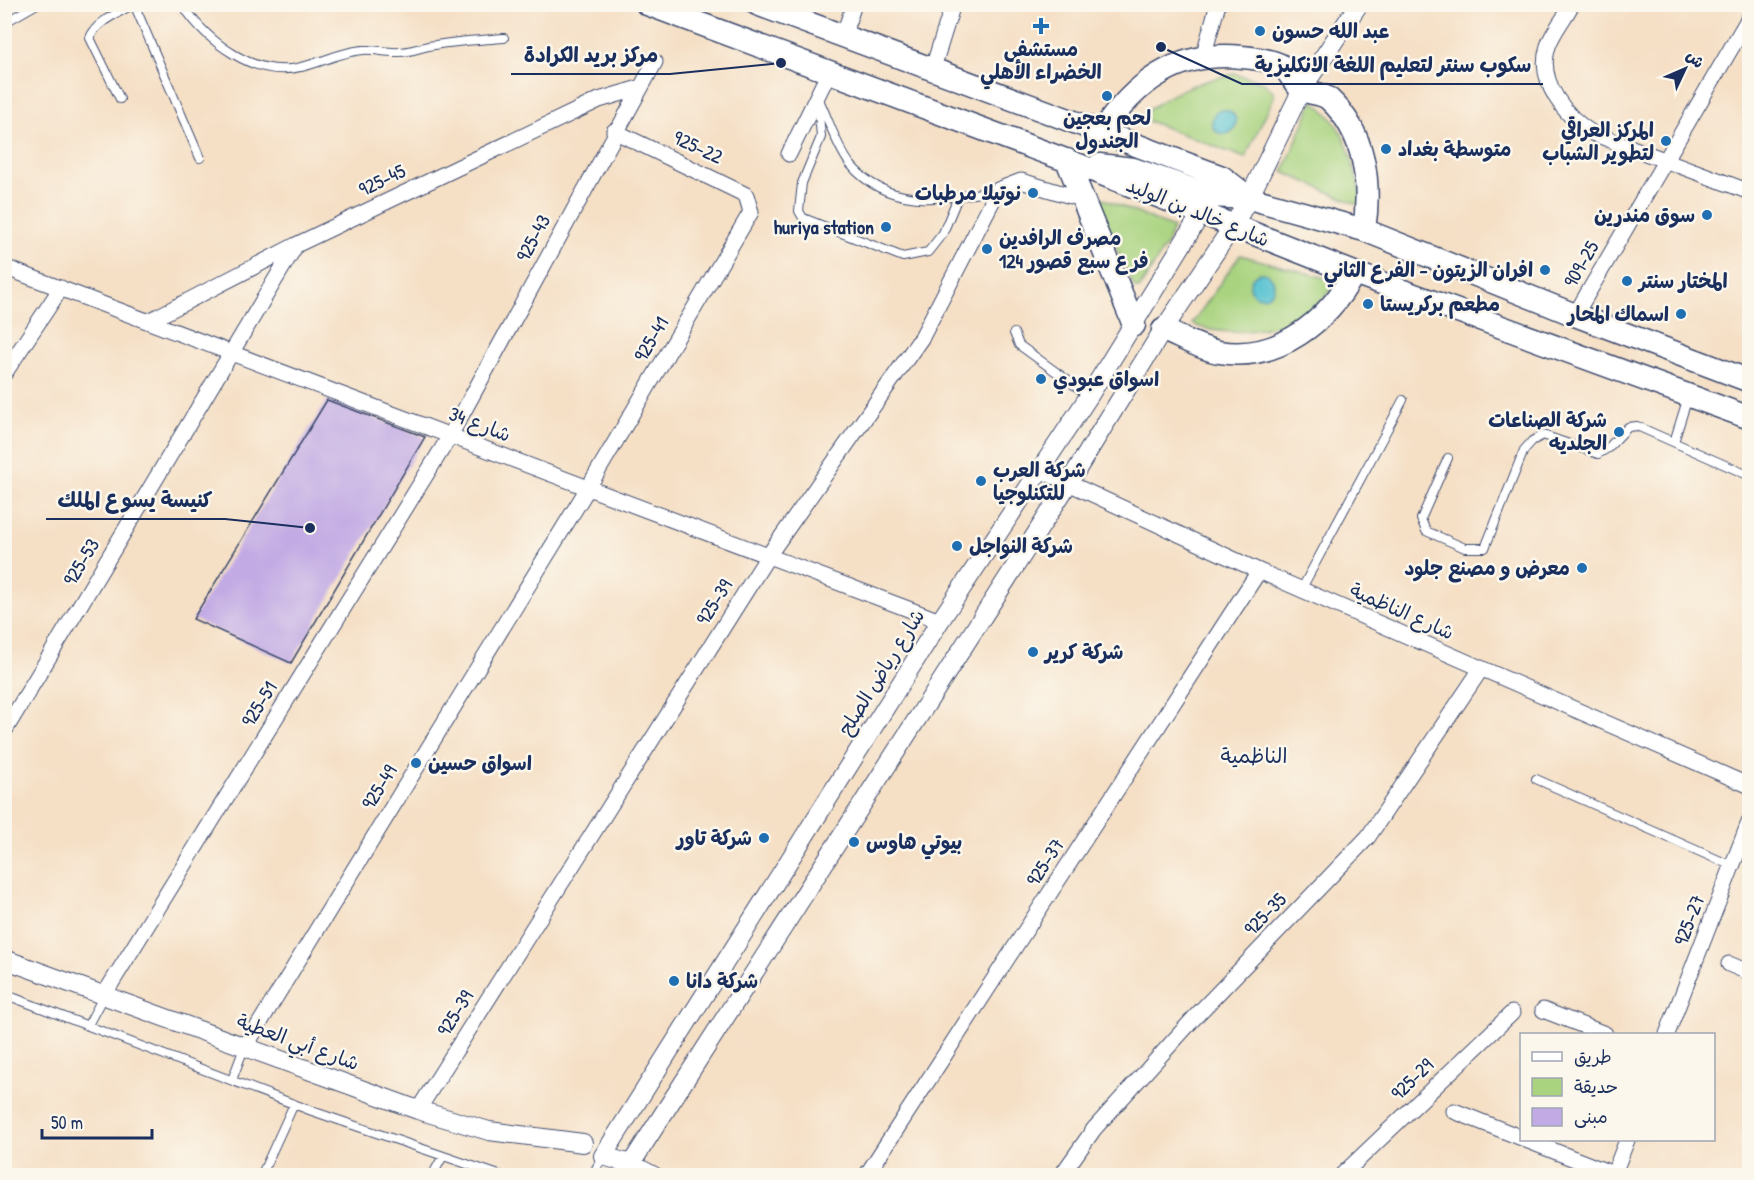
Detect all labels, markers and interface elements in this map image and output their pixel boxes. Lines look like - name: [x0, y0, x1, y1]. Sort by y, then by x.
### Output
- marker: مستشفى الخضراء الأهلي: [1032, 17, 1050, 35]
- place label: عبد الله حسون: [1272, 17, 1389, 44]
- marker: عبد الله حسون: [1253, 24, 1267, 38]
- callout: مركز بريد الكرادة: [511, 35, 670, 74]
- place label: مستشفى الخضراء الأهلي: [980, 35, 1102, 90]
- north arrow: [1655, 39, 1715, 99]
- text: مركز بريد الكرادة: [524, 40, 658, 69]
- callout: سكوب سنتر لتعليم اللغة الانكليزية: [1242, 45, 1543, 84]
- text: ش: [1682, 45, 1710, 73]
- text: سكوب سنتر لتعليم اللغة الانكليزية: [1255, 50, 1531, 81]
- marker: لحم بعجين الجندول: [1100, 89, 1114, 103]
- place label: لحم بعجين الجندول: [1063, 104, 1151, 155]
- place label: المركز العراقي لتطوير الشباب: [1542, 116, 1654, 166]
- street label: 925-22: [669, 123, 728, 170]
- marker: المركز العراقي لتطوير الشباب: [1659, 134, 1673, 148]
- place label: متوسطة بغداد: [1398, 135, 1511, 162]
- marker: متوسطة بغداد: [1379, 142, 1393, 156]
- street label: 925-45: [354, 156, 410, 202]
- street label: شارع خالد بن الوليد: [1122, 171, 1274, 253]
- place label: نوتيلا مرطبات: [915, 179, 1021, 206]
- marker: نوتيلا مرطبات: [1026, 186, 1040, 200]
- place label: سوق مندرين: [1594, 201, 1695, 228]
- marker: سوق مندرين: [1700, 208, 1714, 222]
- street label: 925-43: [509, 209, 556, 266]
- place label: huriya station: [774, 213, 874, 241]
- marker: huriya station: [879, 220, 893, 234]
- place label: مصرف الرافدين فرع سبع قصور 124: [999, 224, 1149, 275]
- street label: 909-25: [1556, 235, 1605, 292]
- marker: مصرف الرافدين فرع سبع قصور 124: [980, 242, 994, 256]
- place label: افران الزيتون - الفرع الثاني: [1324, 256, 1533, 288]
- marker: افران الزيتون - الفرع الثاني: [1538, 263, 1552, 277]
- place label: المختار سنتر: [1637, 267, 1728, 294]
- marker: المختار سنتر: [1620, 274, 1634, 288]
- place label: مطعم بركريستا: [1380, 290, 1500, 319]
- marker: مطعم بركريستا: [1361, 297, 1375, 311]
- place label: اسماك المحار: [1566, 300, 1669, 327]
- marker: اسماك المحار: [1674, 307, 1688, 321]
- street label: 925-41: [627, 311, 675, 366]
- place label: اسواق عبودي: [1053, 365, 1159, 395]
- marker: اسواق عبودي: [1034, 372, 1048, 386]
- street label: شارع 34: [445, 399, 515, 449]
- place label: شركة الصناعات الجلديه: [1488, 406, 1607, 456]
- marker: شركة الصناعات الجلديه: [1612, 425, 1626, 439]
- place label: شركة العرب للتكنلوجيا: [993, 456, 1086, 506]
- marker: شركة العرب للتكنلوجيا: [974, 474, 988, 488]
- callout: كنيسة يسوع الملك: [46, 480, 225, 519]
- text: كنيسة يسوع الملك: [58, 485, 213, 514]
- place label: شركة النواجل: [969, 532, 1073, 560]
- street label: 925-53: [56, 533, 105, 590]
- marker: شركة النواجل: [950, 539, 964, 553]
- place label: معرض و مصنع جلود: [1404, 554, 1570, 583]
- marker: معرض و مصنع جلود: [1575, 561, 1589, 575]
- street label: 925-39: [689, 574, 738, 630]
- street label: شارع الناظمية: [1345, 575, 1459, 647]
- street label: شارع رياض الصلح: [831, 603, 931, 741]
- place label: شركة كرير: [1043, 638, 1123, 665]
- marker: شركة كرير: [1026, 645, 1040, 659]
- street label: 925-51: [234, 676, 283, 732]
- district label: الناظمية: [1220, 741, 1288, 770]
- place label: اسواق حسين: [428, 749, 532, 776]
- marker: اسواق حسين: [409, 756, 423, 770]
- street label: 925-49: [354, 759, 403, 814]
- place label: شركة تاور: [675, 824, 752, 851]
- place label: بيوتي هاوس: [866, 828, 962, 860]
- marker: شركة تاور: [757, 831, 771, 845]
- street label: 925-37: [1019, 832, 1070, 891]
- marker: بيوتي هاوس: [847, 835, 861, 849]
- street label: 925-35: [1237, 886, 1292, 941]
- street label: 925-27: [1667, 890, 1711, 949]
- place label: شركة دانا: [686, 967, 758, 994]
- marker: شركة دانا: [667, 974, 681, 988]
- street label: 925-39: [430, 985, 479, 1041]
- street label: شارع أبي العطية: [231, 1007, 363, 1081]
- legend: [1520, 1033, 1715, 1141]
- text: طريق: [1574, 1044, 1612, 1069]
- street label: 925-29: [1384, 1052, 1439, 1106]
- text: حديقة: [1574, 1074, 1618, 1099]
- scale bar: [42, 1102, 152, 1140]
- text: مبنى: [1574, 1104, 1608, 1129]
- text: 50 m: [51, 1110, 83, 1135]

